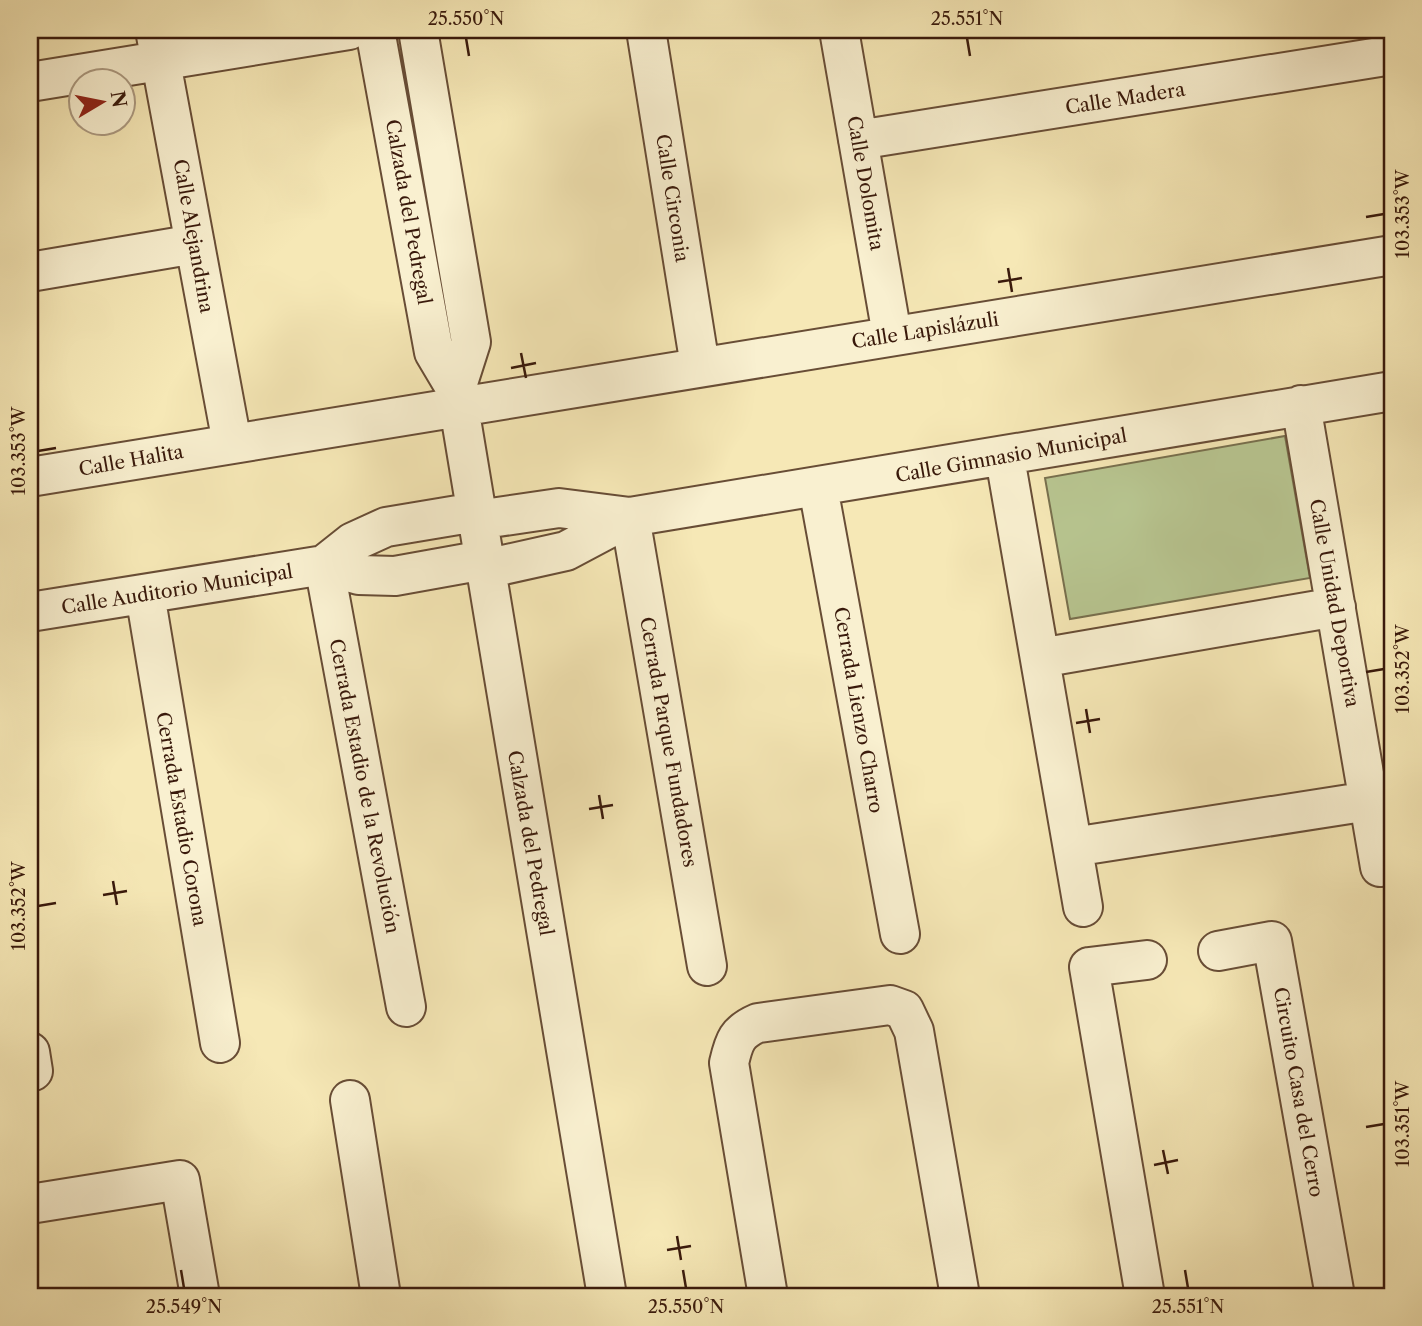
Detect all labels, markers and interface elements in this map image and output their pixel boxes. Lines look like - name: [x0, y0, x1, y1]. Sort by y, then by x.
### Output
- text: 25.550°N: [428, 8, 504, 30]
- text: 25.551°N: [931, 8, 1003, 30]
- north arrow: [66, 66, 136, 136]
- street label: Calle Madera: [1064, 78, 1187, 119]
- text: N: [105, 89, 131, 109]
- street label: Calle Dolomita: [842, 114, 889, 252]
- street label: Calzada del Pedregal: [381, 118, 436, 307]
- street label: Calle Circonia: [651, 132, 694, 264]
- street label: Calle Alejandrina: [169, 157, 218, 315]
- text: 103.353°W: [1392, 168, 1414, 258]
- street label: Calle Lapislázuli: [850, 307, 1000, 353]
- text: 103.353°W: [8, 405, 30, 495]
- street label: Calle Gimnasio Municipal: [894, 424, 1129, 487]
- street label: Calle Halita: [77, 440, 185, 481]
- street label: Calle Unidad Deportiva: [1305, 497, 1364, 709]
- street label: Calle Auditorio Municipal: [60, 560, 295, 619]
- street label: Cerrada Lienzo Charro: [829, 605, 888, 815]
- street label: Cerrada Parque Fundadores: [635, 615, 702, 869]
- text: 103.352°W: [1392, 623, 1414, 714]
- street label: Cerrada Estadio de la Revolución: [325, 637, 404, 935]
- street label: Cerrada Estadio Corona: [151, 710, 212, 928]
- street label: Calzada del Pedregal: [503, 749, 558, 938]
- text: 103.352°W: [8, 860, 30, 951]
- street label: Circuito Casa del Cerro: [1269, 985, 1328, 1199]
- text: 103.351°W: [1392, 1080, 1414, 1167]
- text: 25.549°N: [146, 1296, 222, 1318]
- text: 25.550°N: [648, 1296, 724, 1318]
- text: 25.551°N: [1152, 1296, 1224, 1318]

